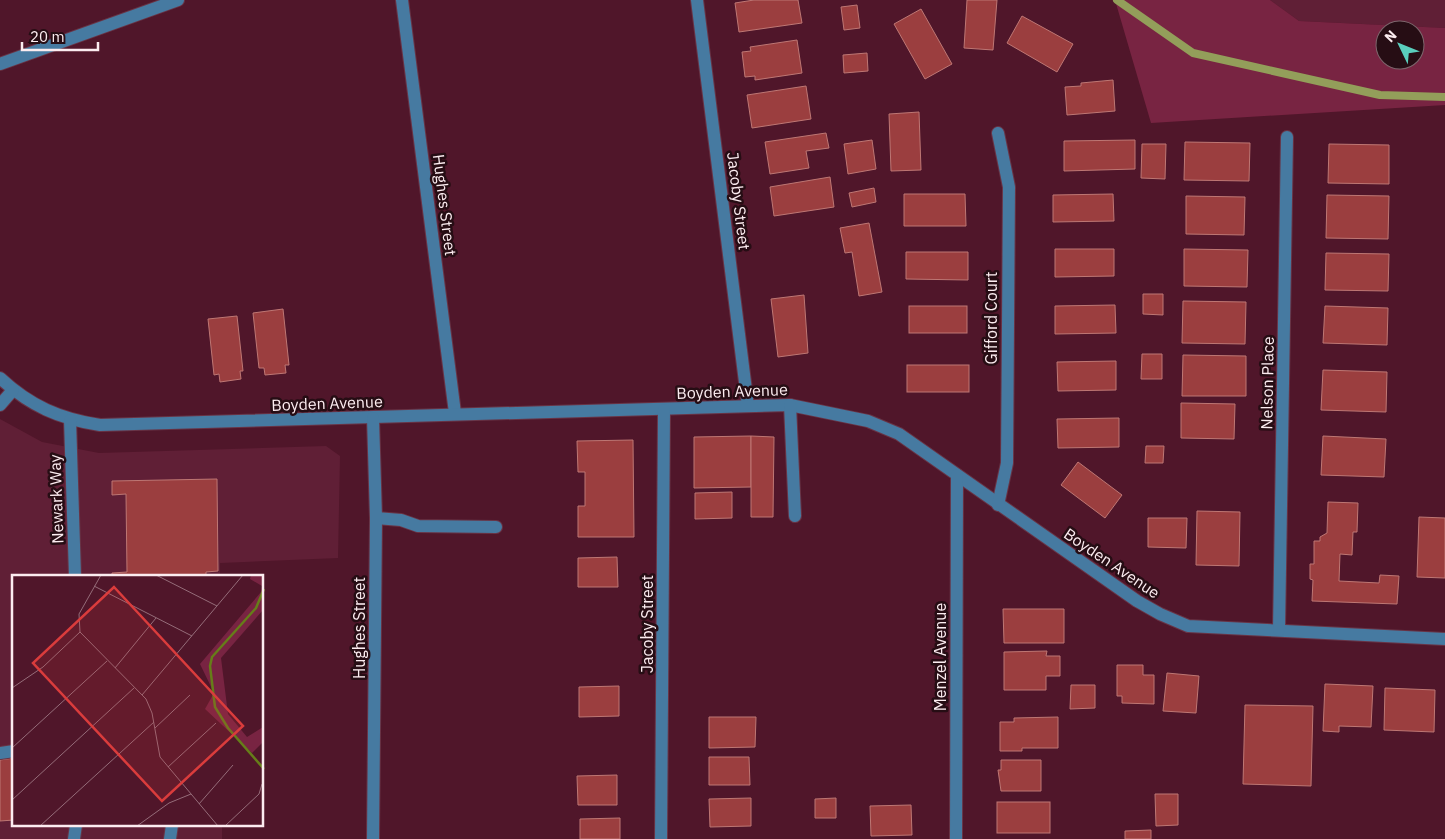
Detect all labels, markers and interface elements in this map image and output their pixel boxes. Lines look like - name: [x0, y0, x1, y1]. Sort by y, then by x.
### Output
- scale bar: [22, 20, 99, 52]
- north arrow: [1375, 20, 1425, 70]
- text: N: [1380, 26, 1401, 46]
- text: 20 m: [30, 27, 65, 46]
- street label: Jacoby Street: [723, 151, 755, 251]
- street label: Hughes Street: [429, 153, 461, 257]
- street label: Gifford Court: [981, 272, 1001, 364]
- street label: Nelson Place: [1256, 336, 1278, 430]
- street label: Boyden Avenue: [676, 379, 788, 403]
- street label: Boyden Avenue: [271, 391, 383, 415]
- street label: Newark Way: [44, 454, 68, 544]
- street label: Boyden Avenue: [1060, 524, 1164, 603]
- inset map: [12, 575, 264, 826]
- street label: Jacoby Street: [637, 575, 657, 673]
- street label: Hughes Street: [349, 577, 369, 679]
- street label: Menzel Avenue: [930, 603, 950, 711]

